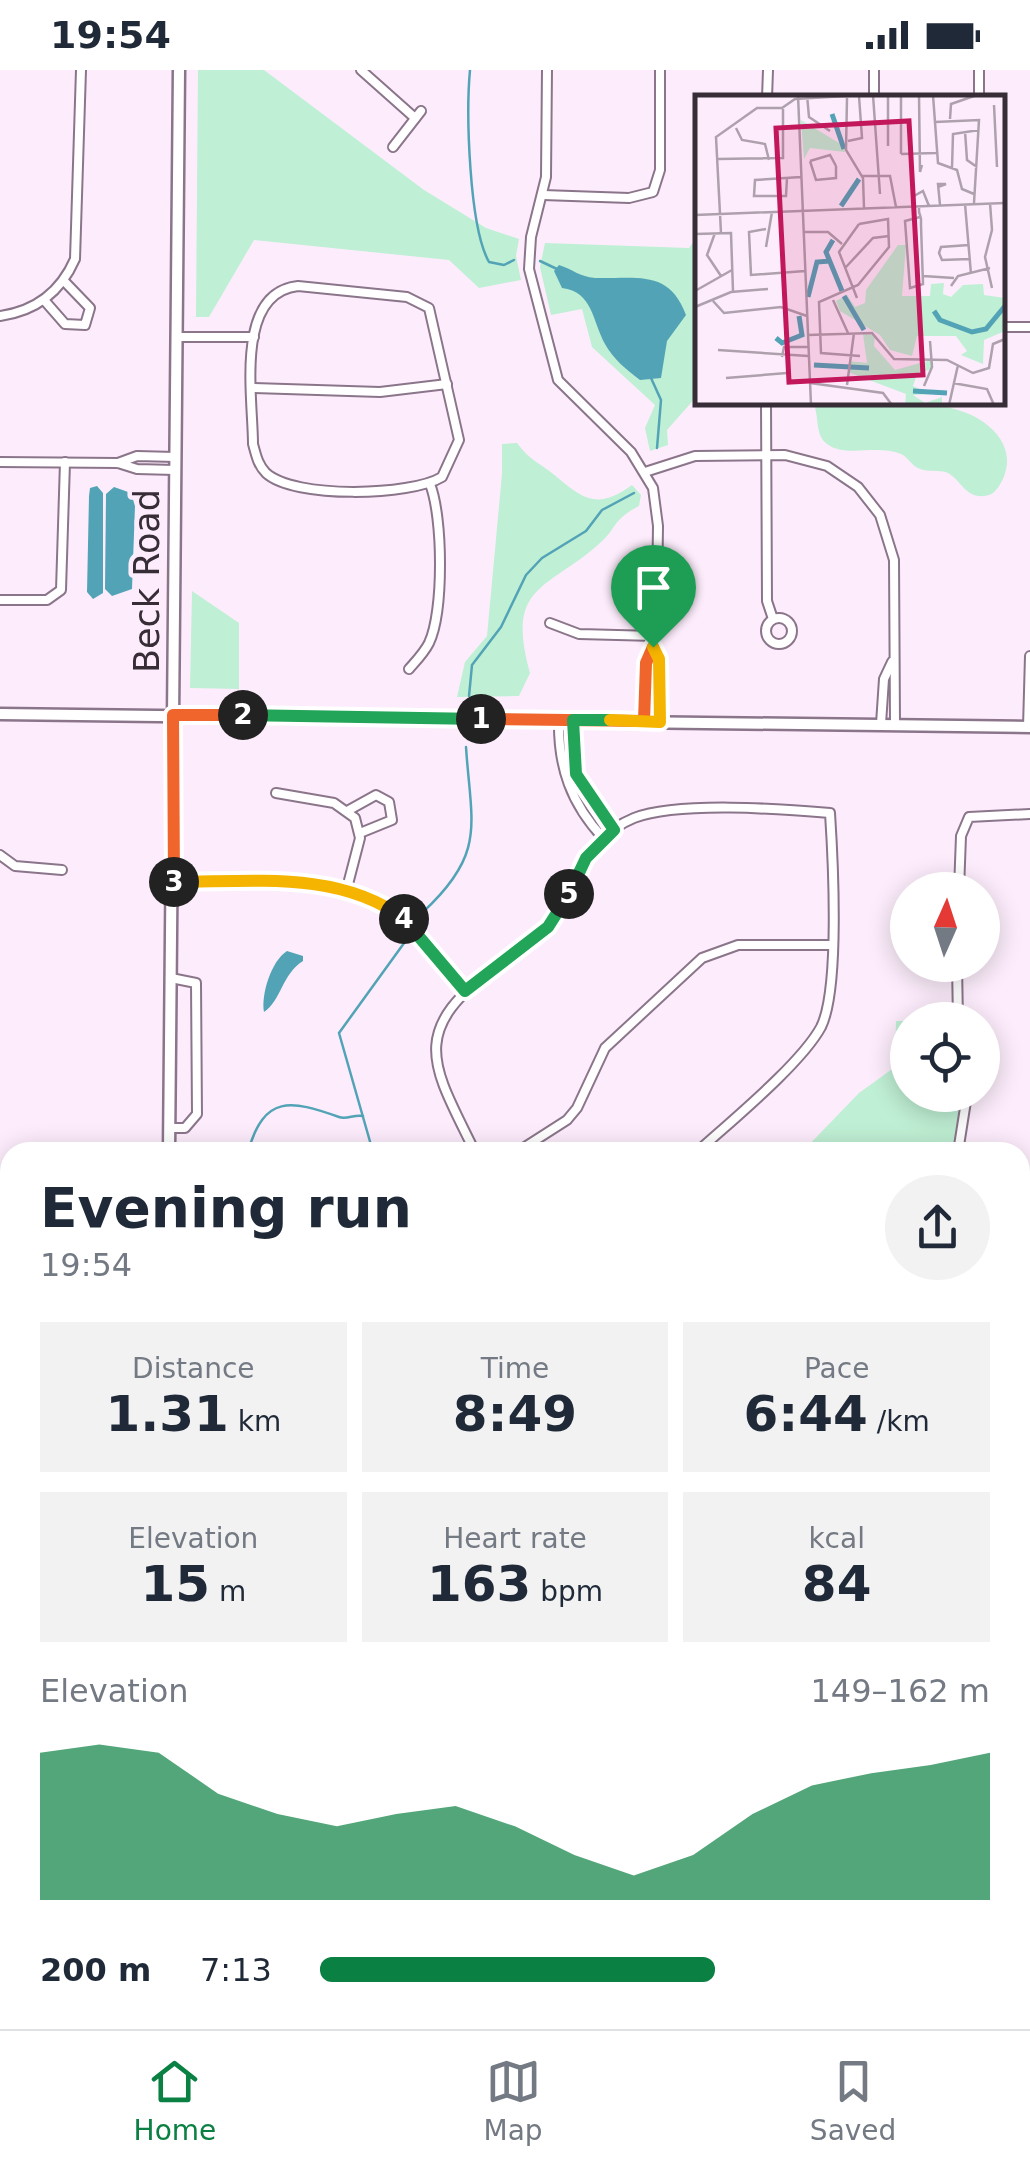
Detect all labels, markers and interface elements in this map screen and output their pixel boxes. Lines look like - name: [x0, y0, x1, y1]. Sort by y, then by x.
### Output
- text: 19:54: [50, 13, 171, 57]
- inset map: [695, 95, 1005, 405]
- street label: Beck Road: [127, 489, 167, 673]
- pin: [611, 545, 696, 648]
- icon: arrive: [626, 560, 681, 615]
- pin: 2: [218, 690, 268, 740]
- pin: 1: [456, 694, 506, 744]
- text: 2: [233, 698, 253, 731]
- text: 1: [471, 702, 491, 735]
- pin: 3: [149, 857, 199, 907]
- text: 3: [164, 865, 184, 898]
- pin: 5: [544, 869, 594, 919]
- north arrow: [890, 872, 1000, 982]
- map controls: [890, 872, 1000, 1112]
- text: 5: [559, 877, 579, 910]
- pin: 4: [379, 894, 429, 944]
- text: 4: [394, 902, 414, 935]
- button: locate: [890, 1002, 1000, 1112]
- button: share: [885, 1175, 990, 1280]
- text: Evening run: [40, 1176, 412, 1240]
- text: 19:54: [40, 1246, 132, 1284]
- text: Distance: [132, 1352, 255, 1385]
- text: Time: [481, 1352, 549, 1385]
- text: Pace: [804, 1352, 869, 1385]
- text: 1.31: [105, 1385, 229, 1443]
- text: 8:49: [453, 1385, 577, 1443]
- text: 6:44: [744, 1385, 868, 1443]
- text: km: [229, 1405, 281, 1438]
- text: /km: [868, 1405, 930, 1438]
- text: Elevation: [128, 1522, 258, 1555]
- text: Heart rate: [443, 1522, 587, 1555]
- text: kcal: [808, 1522, 865, 1555]
- text: 15: [140, 1555, 210, 1613]
- text: 163: [427, 1555, 531, 1613]
- text: 84: [802, 1555, 871, 1613]
- text: m: [210, 1575, 246, 1608]
- text: bpm: [531, 1575, 603, 1608]
- text: Elevation: [40, 1672, 189, 1710]
- text: 149–162 m: [811, 1672, 990, 1710]
- text: 200 m: [40, 1951, 151, 1989]
- text: 7:13: [200, 1951, 272, 1989]
- tab: Home: [134, 2054, 216, 2147]
- tab: Map: [484, 2054, 543, 2147]
- tab: Saved: [810, 2054, 896, 2147]

